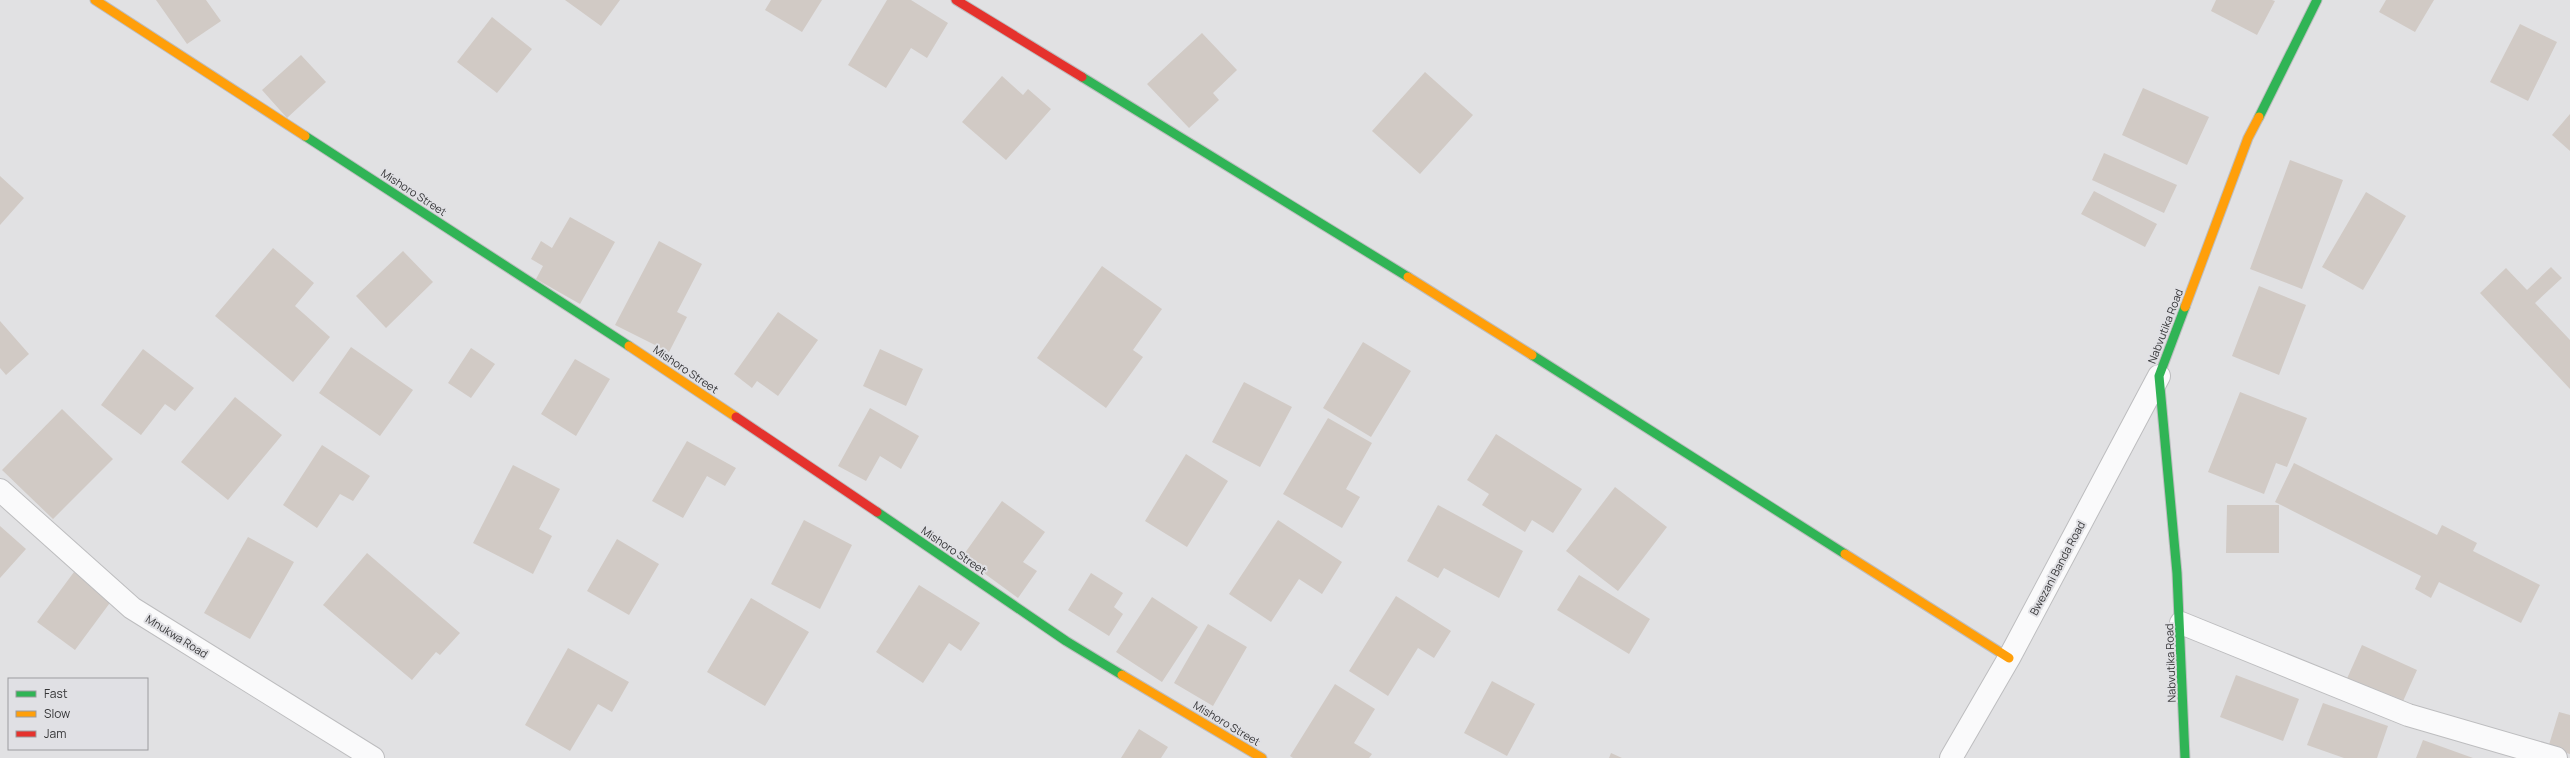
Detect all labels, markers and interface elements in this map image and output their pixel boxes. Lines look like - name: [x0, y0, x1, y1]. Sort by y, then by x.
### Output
- street label: Mishoro Street: [378, 165, 450, 219]
- street label: Nabvutika Road: [2144, 286, 2186, 366]
- street label: Mishoro Street: [651, 342, 721, 396]
- street label: Bwezani Banda Road: [2026, 518, 2088, 618]
- street label: Mishoro Street: [919, 523, 989, 577]
- street label: Mnukwa Road: [143, 611, 211, 661]
- street label: Nabvutika Road: [2161, 623, 2179, 703]
- legend: [8, 678, 148, 750]
- text: Fast: [44, 685, 68, 702]
- street label: Mishoro Street: [1191, 697, 1263, 749]
- text: Slow: [44, 705, 70, 722]
- text: Jam: [44, 725, 66, 742]

